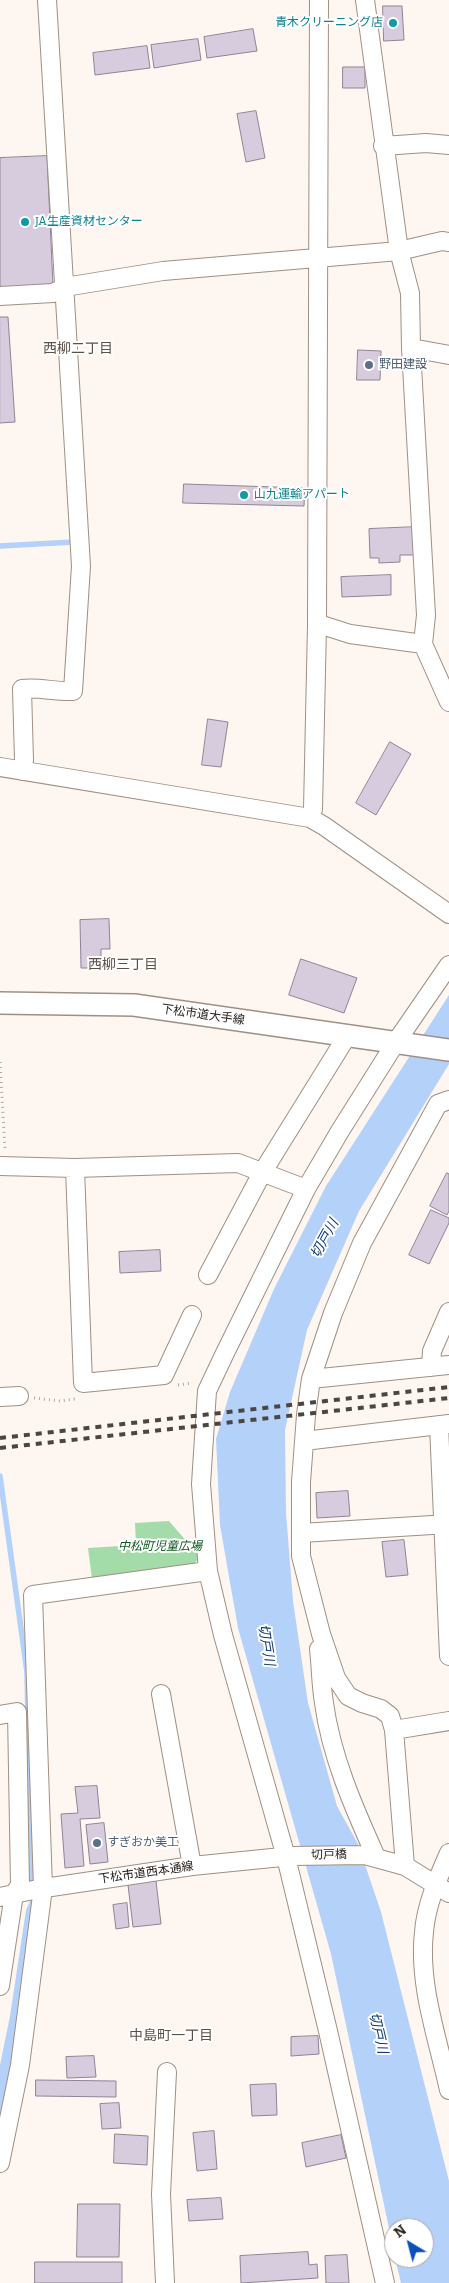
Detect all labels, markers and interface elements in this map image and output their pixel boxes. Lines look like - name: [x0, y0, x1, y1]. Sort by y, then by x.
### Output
- place label: 青木クリーニング店: [275, 16, 383, 30]
- marker: 青木クリーニング店: [387, 17, 399, 29]
- place label: JA生産資材センター: [35, 215, 143, 229]
- marker: JA生産資材センター: [19, 216, 31, 228]
- district label: 西柳二丁目: [43, 341, 113, 357]
- place label: 野田建設: [379, 358, 427, 372]
- marker: 野田建設: [363, 359, 375, 371]
- place label: 山九運輸アパート: [254, 488, 350, 502]
- marker: 山九運輸アパート: [238, 489, 250, 501]
- district label: 西柳三丁目: [88, 957, 158, 973]
- street label: 下松市道大手線: [160, 1002, 246, 1028]
- water label: 切戸川: [307, 1217, 343, 1261]
- park label: 中松町児童広場: [118, 1540, 202, 1554]
- water label: 切戸川: [254, 1623, 278, 1667]
- place label: すぎおか美工: [107, 1836, 179, 1850]
- marker: すぎおか美工: [91, 1837, 103, 1849]
- street label: 切戸橋: [311, 1847, 347, 1863]
- street label: 下松市道西本通線: [97, 1859, 195, 1887]
- water label: 切戸川: [365, 2011, 391, 2055]
- district label: 中島町一丁目: [129, 2028, 213, 2044]
- north arrow: [384, 2218, 434, 2268]
- text: N: [391, 2221, 410, 2241]

